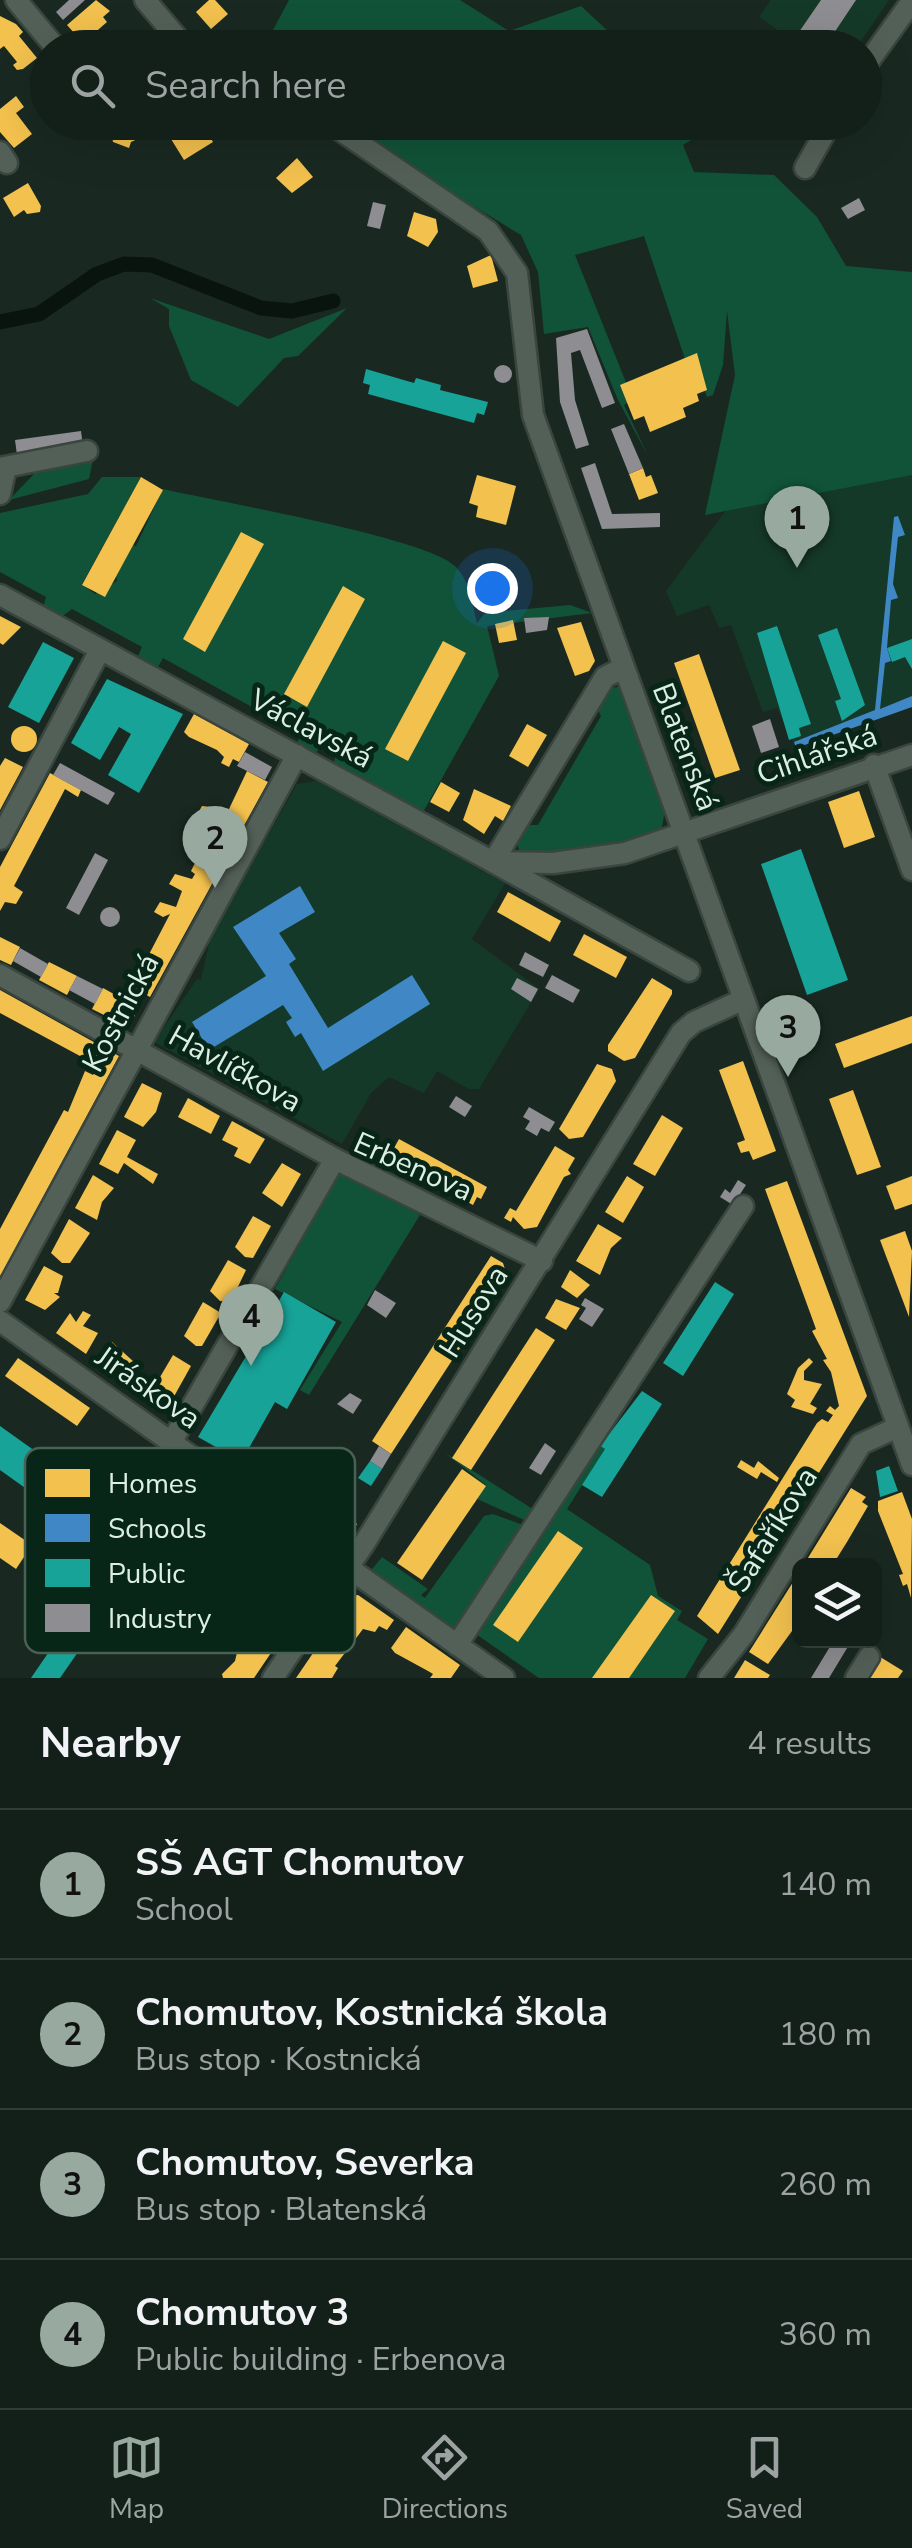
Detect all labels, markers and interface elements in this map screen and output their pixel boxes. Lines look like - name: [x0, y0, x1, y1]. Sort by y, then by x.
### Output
- search box: [30, 30, 882, 140]
- icon: search: [65, 58, 120, 113]
- text: Search here: [145, 60, 346, 111]
- pin: 1: [764, 486, 830, 568]
- your location: [467, 563, 518, 614]
- street label: Blatenská: [642, 677, 728, 817]
- street label: Václavská: [241, 679, 380, 778]
- street label: Cihlářská: [751, 715, 883, 795]
- pin: 2: [182, 806, 248, 888]
- street label: Kostnická: [73, 947, 169, 1079]
- pin: 3: [756, 994, 820, 1077]
- street label: Havlíčkova: [161, 1016, 309, 1122]
- street label: Erbenova: [347, 1123, 479, 1211]
- street label: Husova: [430, 1258, 518, 1366]
- pin: 4: [218, 1284, 284, 1366]
- street label: Jiráskova: [86, 1336, 209, 1439]
- legend: [25, 1448, 355, 1653]
- street label: Šafaříkova: [718, 1460, 828, 1600]
- text: Homes: [108, 1465, 197, 1503]
- text: Schools: [108, 1510, 207, 1548]
- text: Public: [108, 1555, 185, 1593]
- map controls: [792, 1558, 882, 1648]
- button: layers: [792, 1558, 882, 1648]
- text: Industry: [108, 1600, 212, 1638]
- text: Nearby: [40, 1715, 181, 1772]
- text: 4 results: [747, 1722, 872, 1765]
- text: SŠ AGT Chomutov: [135, 1837, 463, 1888]
- text: 1: [63, 1863, 82, 1906]
- text: 140 m: [779, 1863, 872, 1906]
- text: School: [135, 1888, 233, 1931]
- text: Chomutov, Kostnická škola: [135, 1987, 608, 2038]
- text: 2: [63, 2013, 82, 2056]
- text: 180 m: [779, 2013, 872, 2056]
- text: Bus stop · Kostnická: [135, 2038, 422, 2081]
- text: Chomutov, Severka: [135, 2137, 474, 2188]
- text: 3: [63, 2163, 82, 2206]
- text: 260 m: [779, 2163, 872, 2206]
- text: Bus stop · Blatenská: [135, 2188, 427, 2231]
- text: Chomutov 3: [135, 2287, 349, 2338]
- text: 4: [63, 2313, 82, 2356]
- text: 360 m: [779, 2313, 872, 2356]
- text: Public building · Erbenova: [135, 2338, 506, 2381]
- tab: Map: [109, 2430, 164, 2528]
- tab: Directions: [382, 2430, 508, 2528]
- tab: Saved: [726, 2430, 803, 2528]

